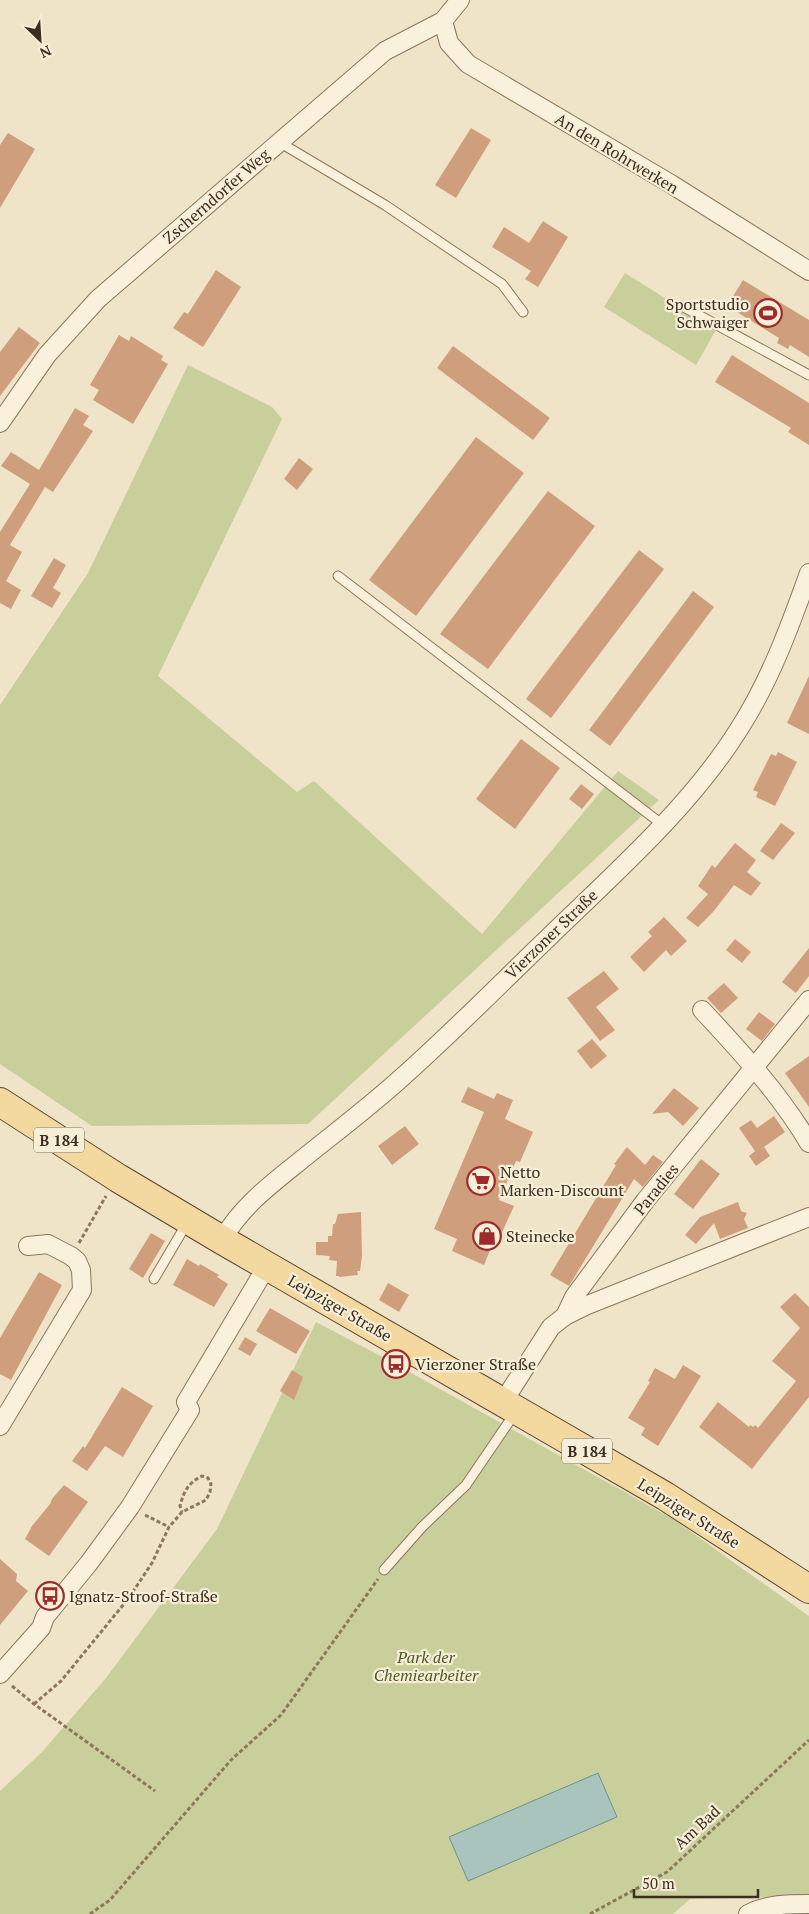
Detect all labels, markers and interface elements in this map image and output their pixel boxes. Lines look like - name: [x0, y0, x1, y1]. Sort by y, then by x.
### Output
- north arrow: [15, 15, 65, 65]
- text: N: [37, 41, 55, 63]
- street label: An den Rohrwerken: [551, 107, 683, 199]
- street label: Zscherndorfer Weg: [158, 143, 274, 249]
- place label: Sportstudio Schwaiger: [666, 293, 750, 333]
- sports icon: Sportstudio Schwaiger: [753, 298, 783, 328]
- street label: Vierzoner Straße: [500, 884, 602, 984]
- road number: B 184: [34, 1128, 84, 1152]
- street label: Paradies: [628, 1159, 684, 1219]
- place label: Netto Marken-Discount: [500, 1161, 624, 1201]
- supermarket icon: Netto Marken-Discount: [466, 1166, 496, 1196]
- shop icon: Steinecke: [472, 1221, 502, 1251]
- place label: Steinecke: [506, 1225, 575, 1247]
- street label: Leipziger Straße: [284, 1269, 396, 1347]
- bus stop icon: Vierzoner Straße: [381, 1349, 411, 1379]
- place label: Vierzoner Straße: [415, 1353, 536, 1375]
- road number: B 184: [562, 1438, 612, 1464]
- street label: Leipziger Straße: [634, 1473, 744, 1553]
- bus stop icon: Ignatz-Stroof-Straße: [35, 1581, 65, 1611]
- place label: Ignatz-Stroof-Straße: [69, 1585, 218, 1607]
- park label: Park der Chemiearbeiter: [374, 1646, 479, 1686]
- street label: Am Bad: [669, 1800, 725, 1854]
- scale bar: [634, 1866, 758, 1898]
- text: 50 m: [642, 1873, 675, 1893]

